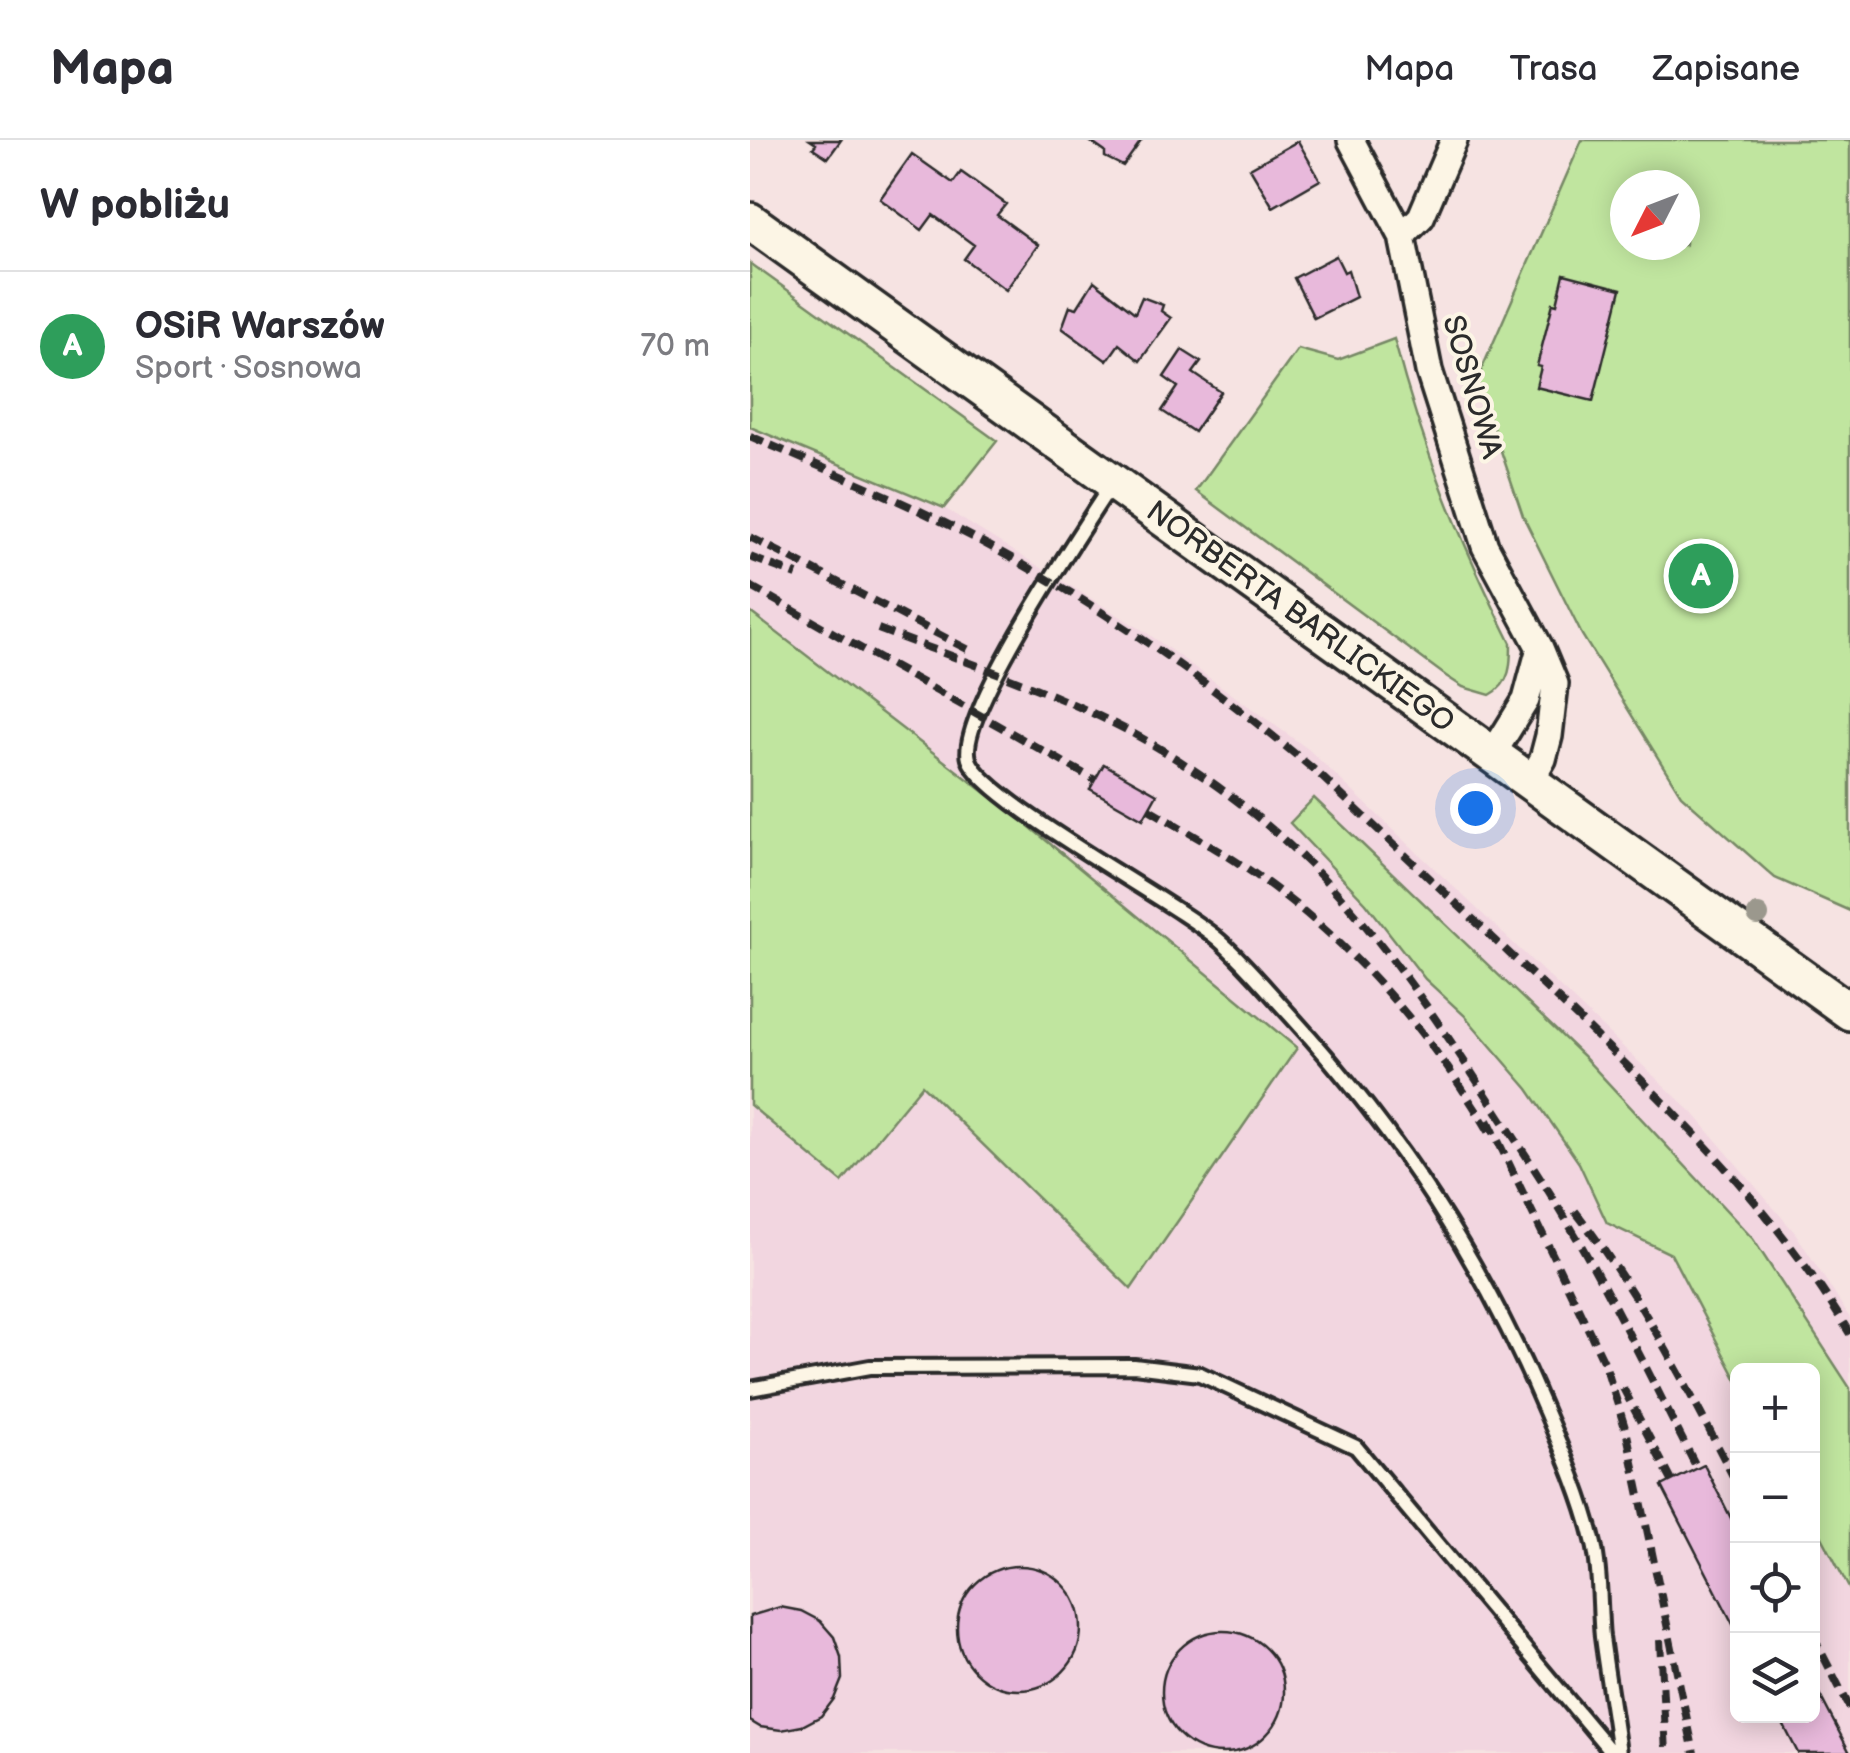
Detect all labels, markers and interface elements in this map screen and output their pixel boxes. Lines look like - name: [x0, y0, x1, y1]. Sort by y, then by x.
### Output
- text: Mapa: [50, 41, 174, 98]
- text: Mapa: [1364, 48, 1454, 91]
- text: Trasa: [1509, 48, 1598, 91]
- text: Zapisane: [1653, 48, 1800, 91]
- north arrow: [1610, 170, 1700, 260]
- text: W pobliżu: [40, 180, 230, 231]
- text: OSiR Warszów: [135, 304, 385, 349]
- street label: SOSNOWA: [1434, 311, 1510, 463]
- text: A: [63, 327, 82, 366]
- text: 70 m: [640, 327, 710, 366]
- text: Sport · Sosnowa: [135, 349, 362, 388]
- street label: NORBERTA BARLICKIEGO: [1139, 493, 1461, 741]
- pin: A: [1668, 538, 1734, 614]
- your location: [1450, 783, 1501, 834]
- map controls: [1730, 1363, 1820, 1723]
- button: +: [1730, 1363, 1820, 1453]
- button: −: [1730, 1453, 1820, 1543]
- button: locate: [1730, 1543, 1820, 1633]
- button: layers: [1730, 1633, 1820, 1723]

